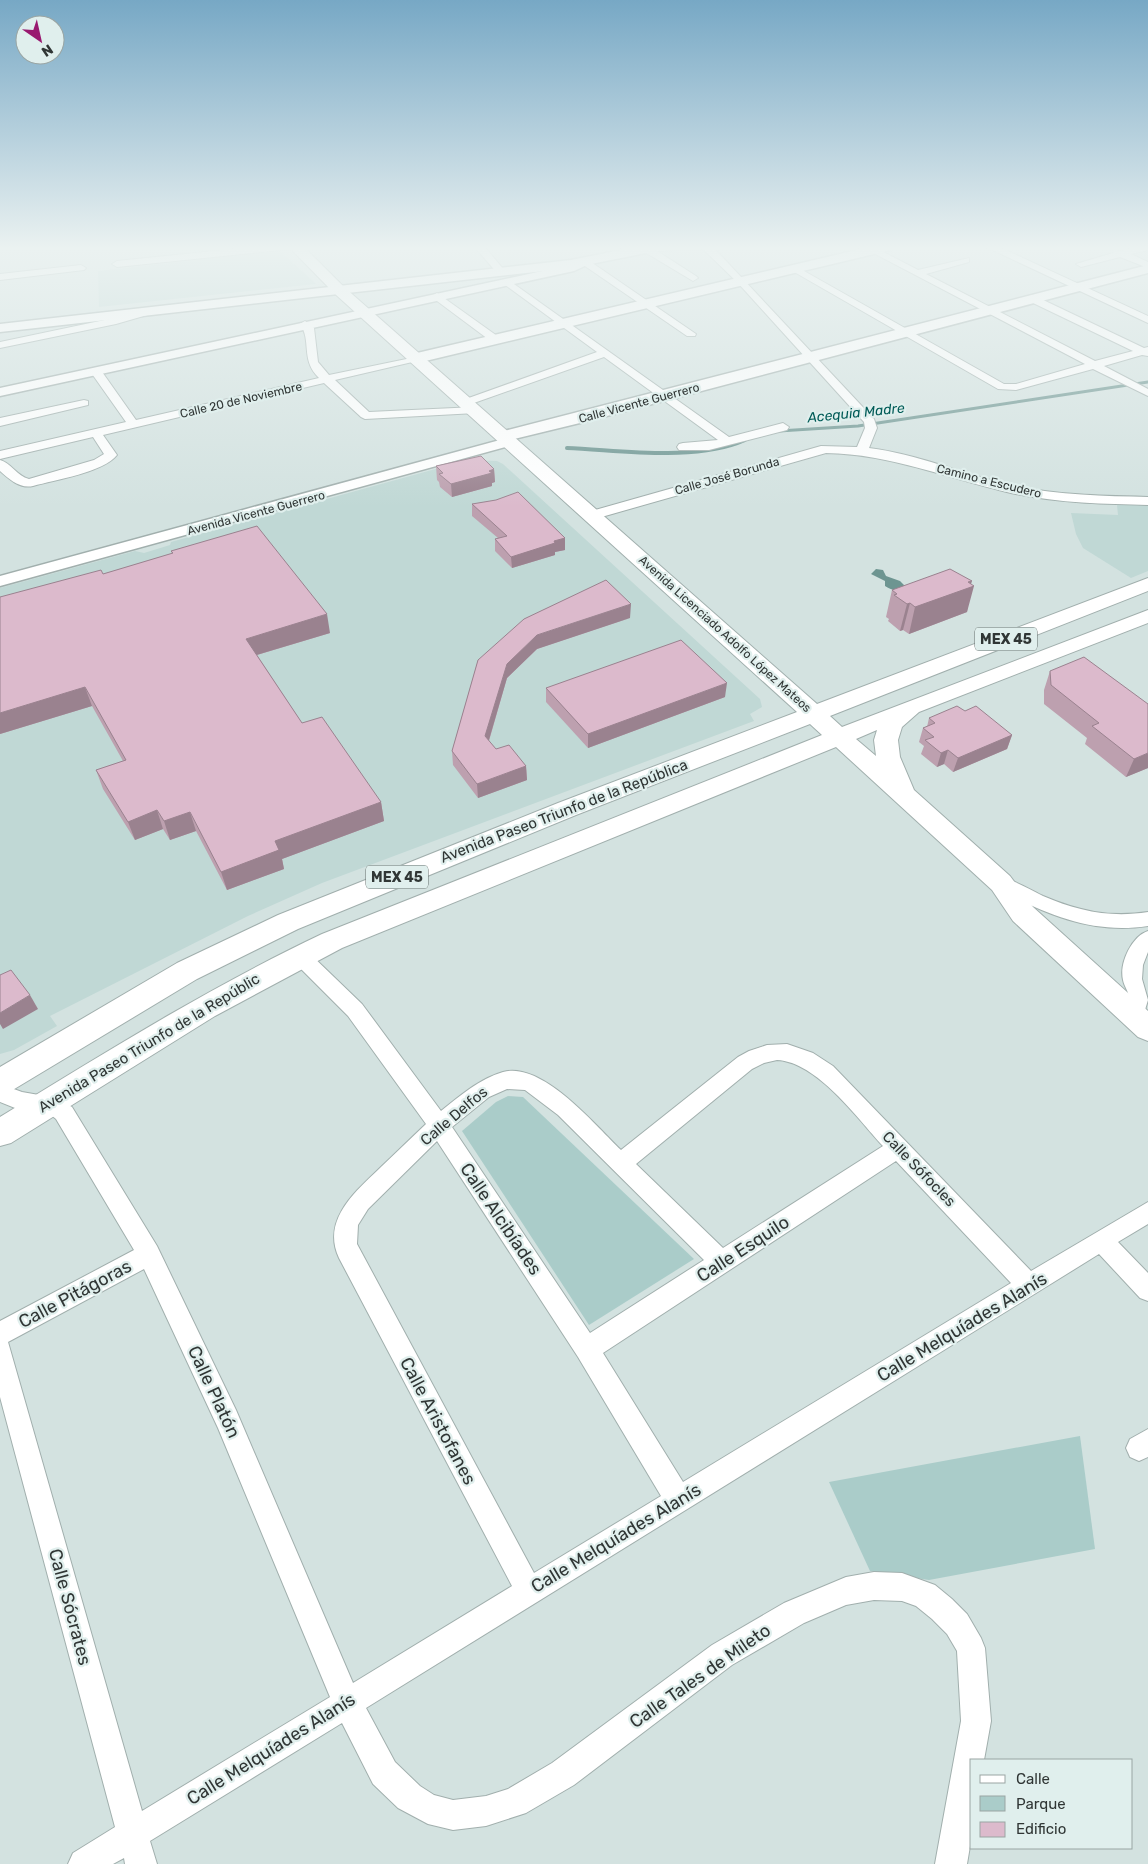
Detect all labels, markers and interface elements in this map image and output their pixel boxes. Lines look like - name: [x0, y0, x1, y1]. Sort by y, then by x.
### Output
- north arrow: [15, 15, 65, 65]
- text: N: [38, 40, 56, 60]
- street label: Calle 20 de Noviembre: [179, 379, 304, 421]
- street label: Calle Vicente Guerrero: [577, 380, 701, 426]
- water label: Acequia Madre: [806, 399, 906, 427]
- street label: Calle José Borunda: [673, 454, 781, 498]
- street label: Camino a Escudero: [935, 461, 1043, 501]
- street label: Avenida Vicente Guerrero: [186, 488, 327, 538]
- street label: Avenida Licenciado Adolfo López Mateos: [636, 553, 814, 715]
- road number: MEX 45: [975, 628, 1037, 650]
- street label: Avenida Paseo Triunfo de la República: [438, 755, 690, 867]
- road number: MEX 45: [366, 866, 428, 889]
- street label: Avenida Paseo Triunfo de la Repúblic: [35, 970, 263, 1116]
- street label: Calle Delfos: [417, 1083, 491, 1149]
- street label: Calle Sófocles: [879, 1128, 960, 1211]
- street label: Calle Alcibíades: [455, 1159, 547, 1279]
- street label: Calle Esquilo: [693, 1211, 793, 1287]
- street label: Calle Pitágoras: [15, 1255, 135, 1333]
- street label: Calle Melquíades Alanís: [873, 1267, 1051, 1387]
- street label: Calle Platón: [183, 1342, 245, 1442]
- street label: Calle Aristofanes: [395, 1353, 481, 1489]
- street label: Calle Melquíades Alanís: [527, 1478, 705, 1598]
- street label: Calle Sócrates: [44, 1546, 96, 1668]
- street label: Calle Tales de Mileto: [625, 1619, 775, 1733]
- street label: Calle Melquíades Alanís: [183, 1688, 359, 1810]
- legend: [970, 1759, 1133, 1849]
- text: Calle: [1016, 1770, 1050, 1788]
- text: Parque: [1016, 1795, 1066, 1813]
- text: Edificio: [1016, 1820, 1066, 1838]

